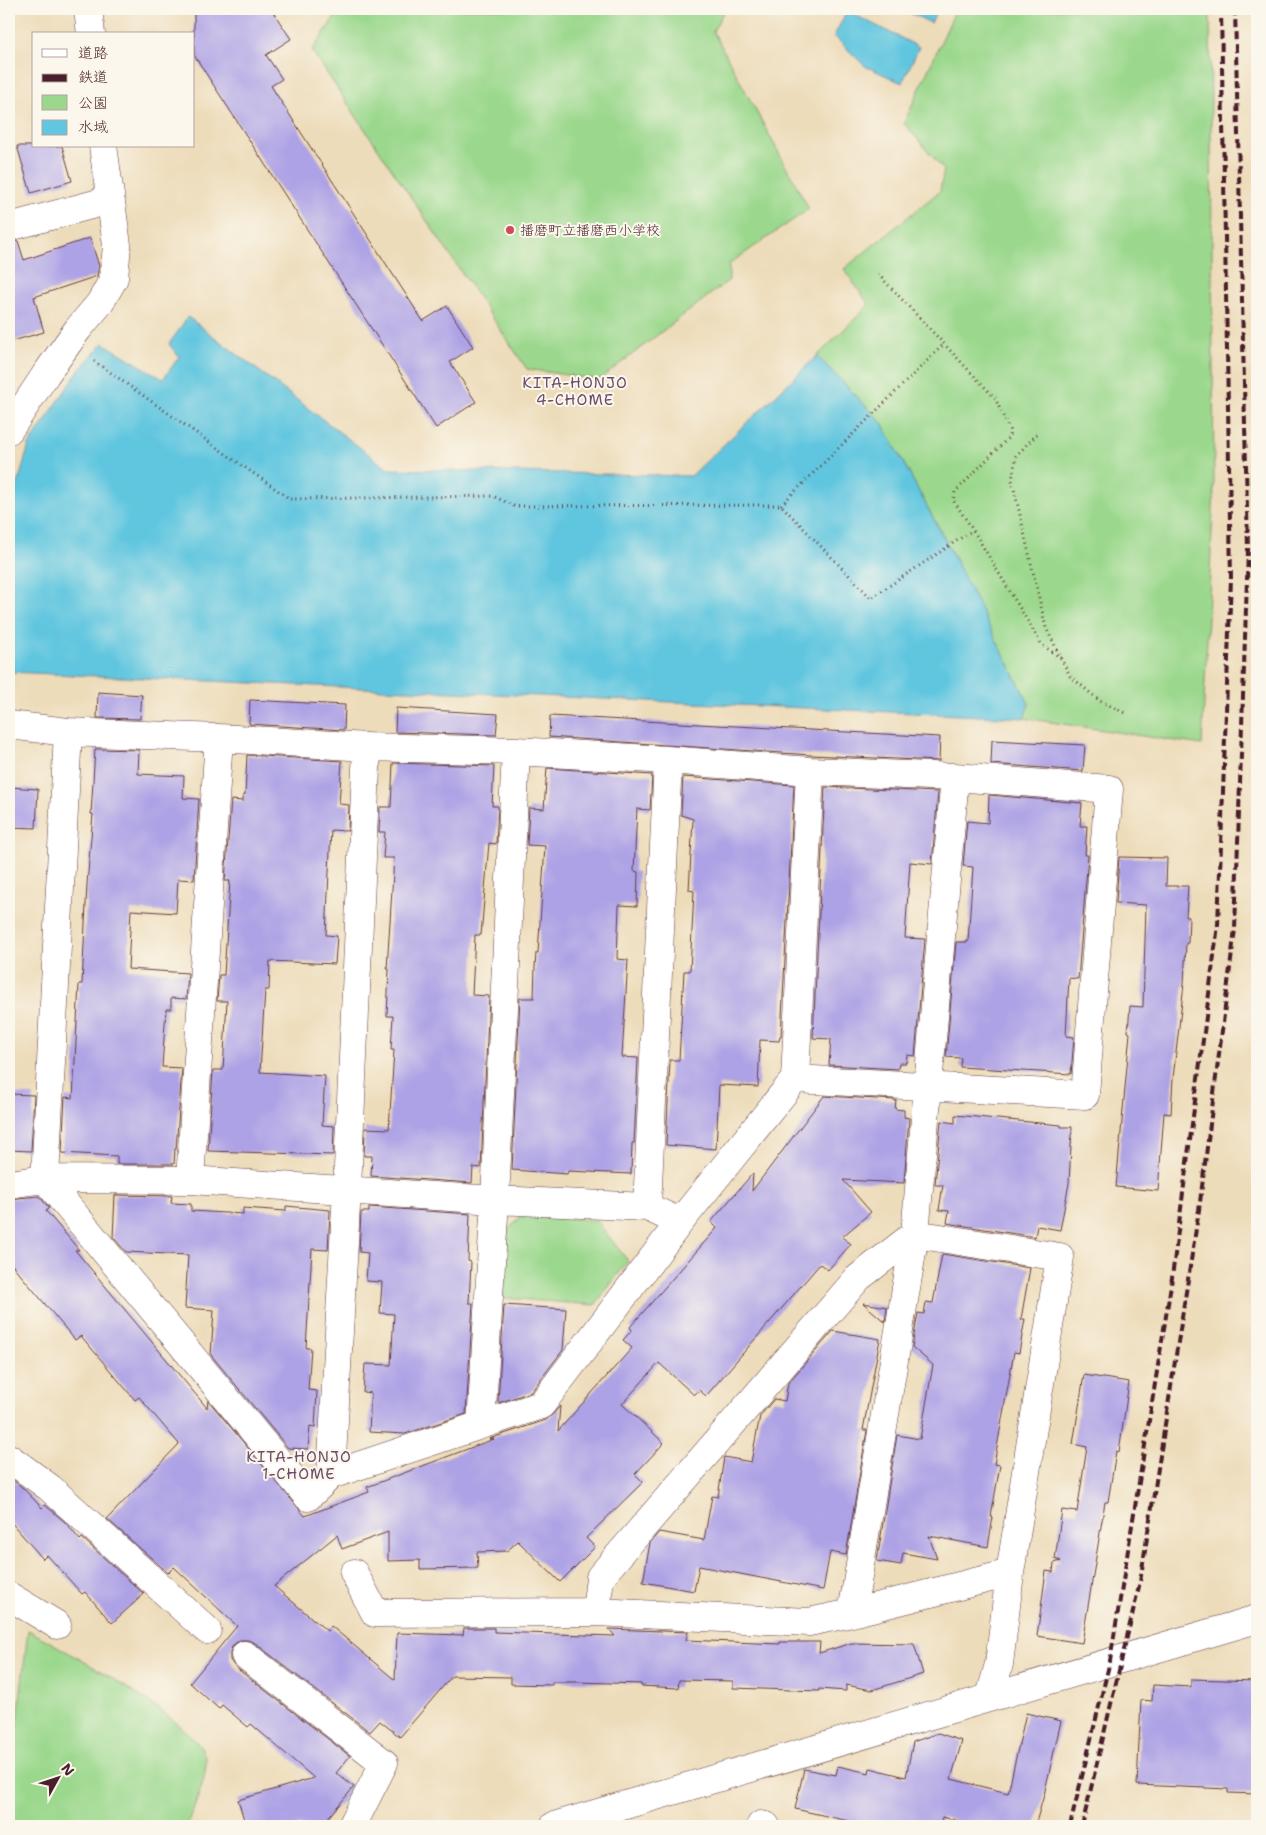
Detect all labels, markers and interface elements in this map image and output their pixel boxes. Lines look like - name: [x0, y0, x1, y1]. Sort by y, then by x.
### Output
- legend: [32, 32, 195, 148]
- text: 道路: [78, 43, 108, 63]
- text: 鉄道: [78, 67, 108, 87]
- text: 公園: [78, 93, 108, 113]
- text: 水域: [78, 117, 108, 137]
- place label: 播磨町立播磨西小学校: [520, 221, 660, 239]
- marker: 播磨町立播磨西小学校: [504, 224, 516, 236]
- district label: KITA-HONJO 4-CHOME: [522, 373, 628, 410]
- district label: KITA-HONJO 1-CHOME: [246, 1447, 352, 1484]
- north arrow: [32, 1752, 82, 1802]
- text: N: [57, 1760, 78, 1780]

